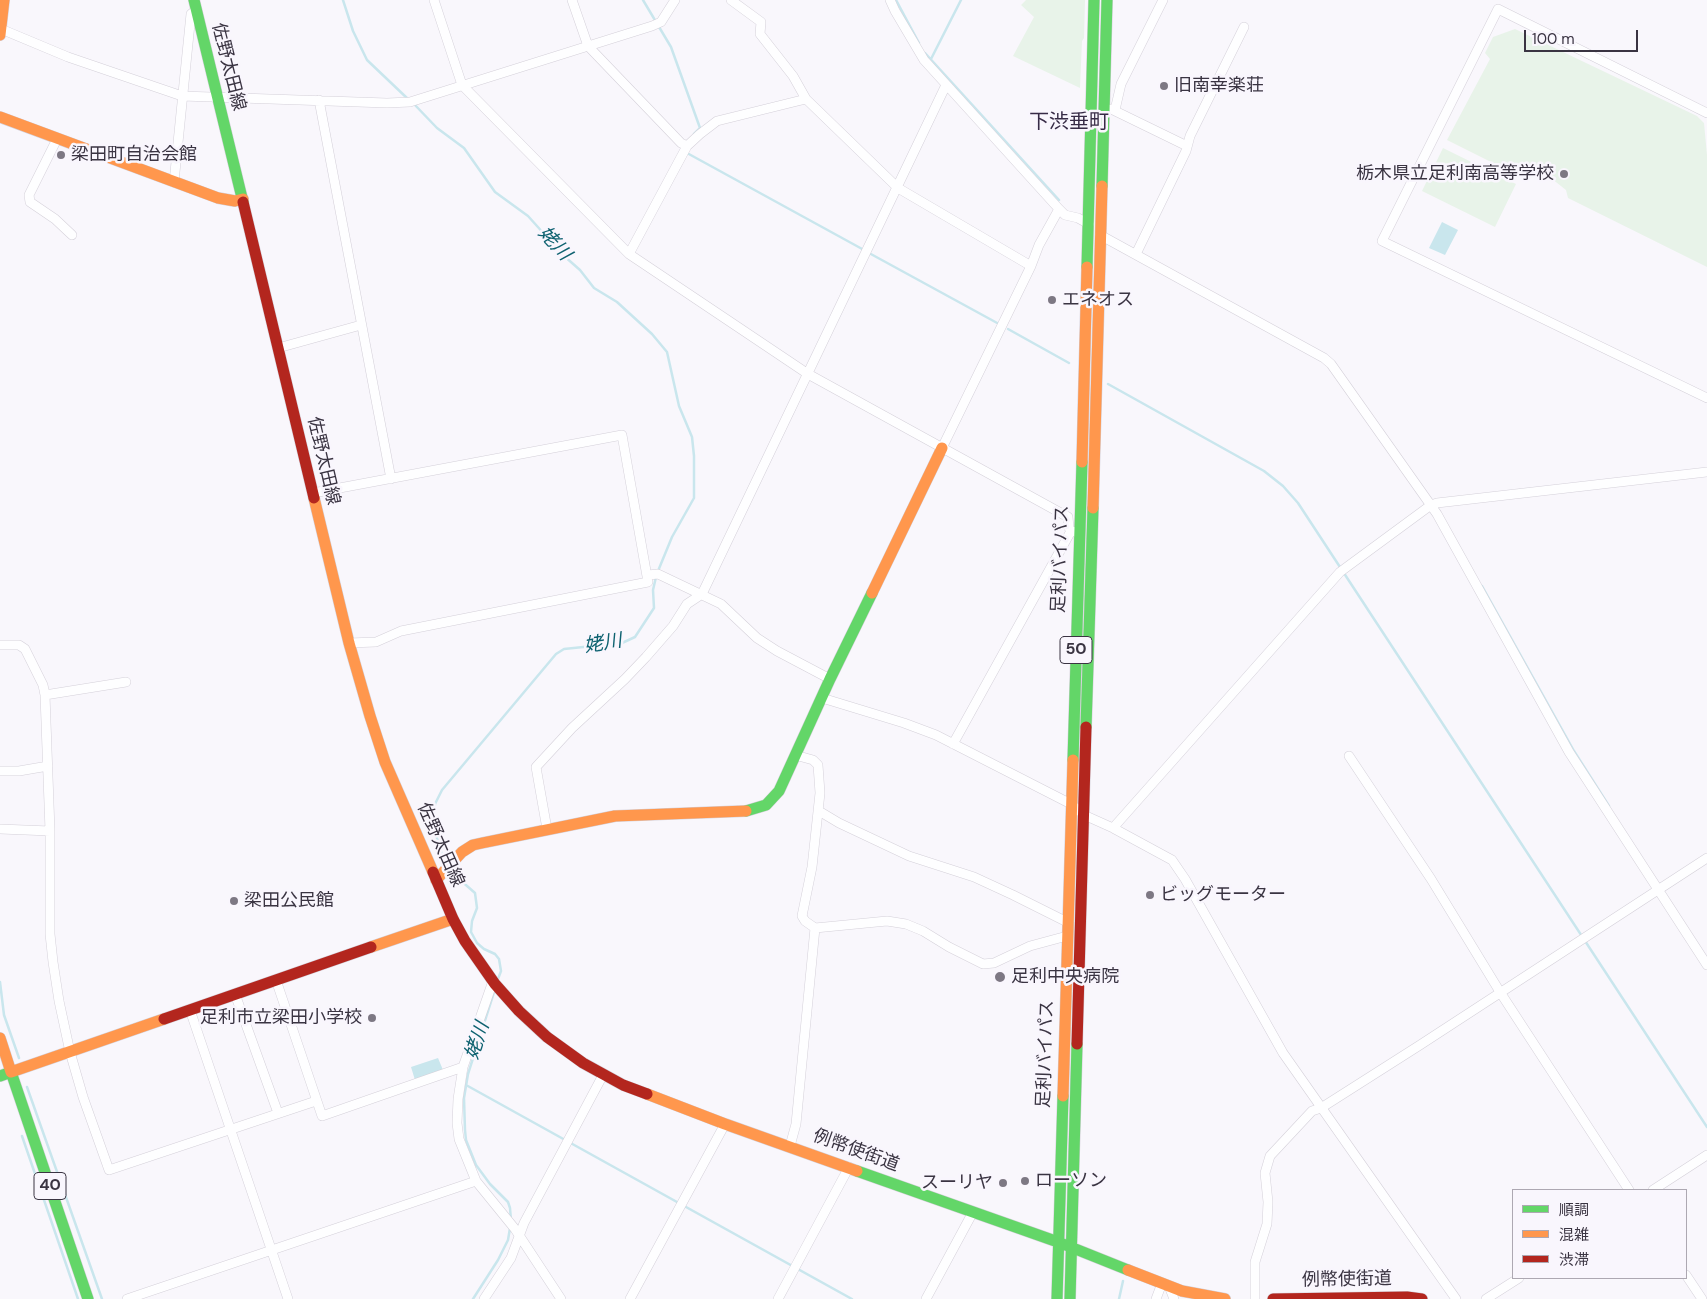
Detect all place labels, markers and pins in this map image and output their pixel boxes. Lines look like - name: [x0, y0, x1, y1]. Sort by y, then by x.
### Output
- place label: 旧南幸楽荘: [1174, 75, 1264, 97]
- marker: 旧南幸楽荘: [1158, 80, 1170, 92]
- place label: 梁田町自治会館: [71, 144, 197, 166]
- marker: 梁田町自治会館: [55, 149, 67, 161]
- place label: 栃木県立足利南高等学校: [1356, 163, 1554, 185]
- marker: 栃木県立足利南高等学校: [1558, 168, 1570, 180]
- place label: エネオス: [1062, 289, 1134, 311]
- marker: エネオス: [1046, 294, 1058, 306]
- place label: ビッグモーター: [1160, 884, 1286, 906]
- marker: ビッグモーター: [1144, 889, 1156, 901]
- place label: 梁田公民館: [244, 890, 334, 912]
- marker: 梁田公民館: [228, 895, 240, 907]
- place label: 足利中央病院: [1011, 966, 1119, 988]
- marker: 足利中央病院: [993, 970, 1007, 984]
- place label: 足利市立梁田小学校: [200, 1007, 362, 1029]
- marker: 足利市立梁田小学校: [366, 1012, 378, 1024]
- place label: ローソン: [1035, 1170, 1107, 1192]
- place label: スーリヤ: [921, 1172, 993, 1194]
- marker: ローソン: [1019, 1175, 1031, 1187]
- marker: スーリヤ: [997, 1177, 1009, 1189]

